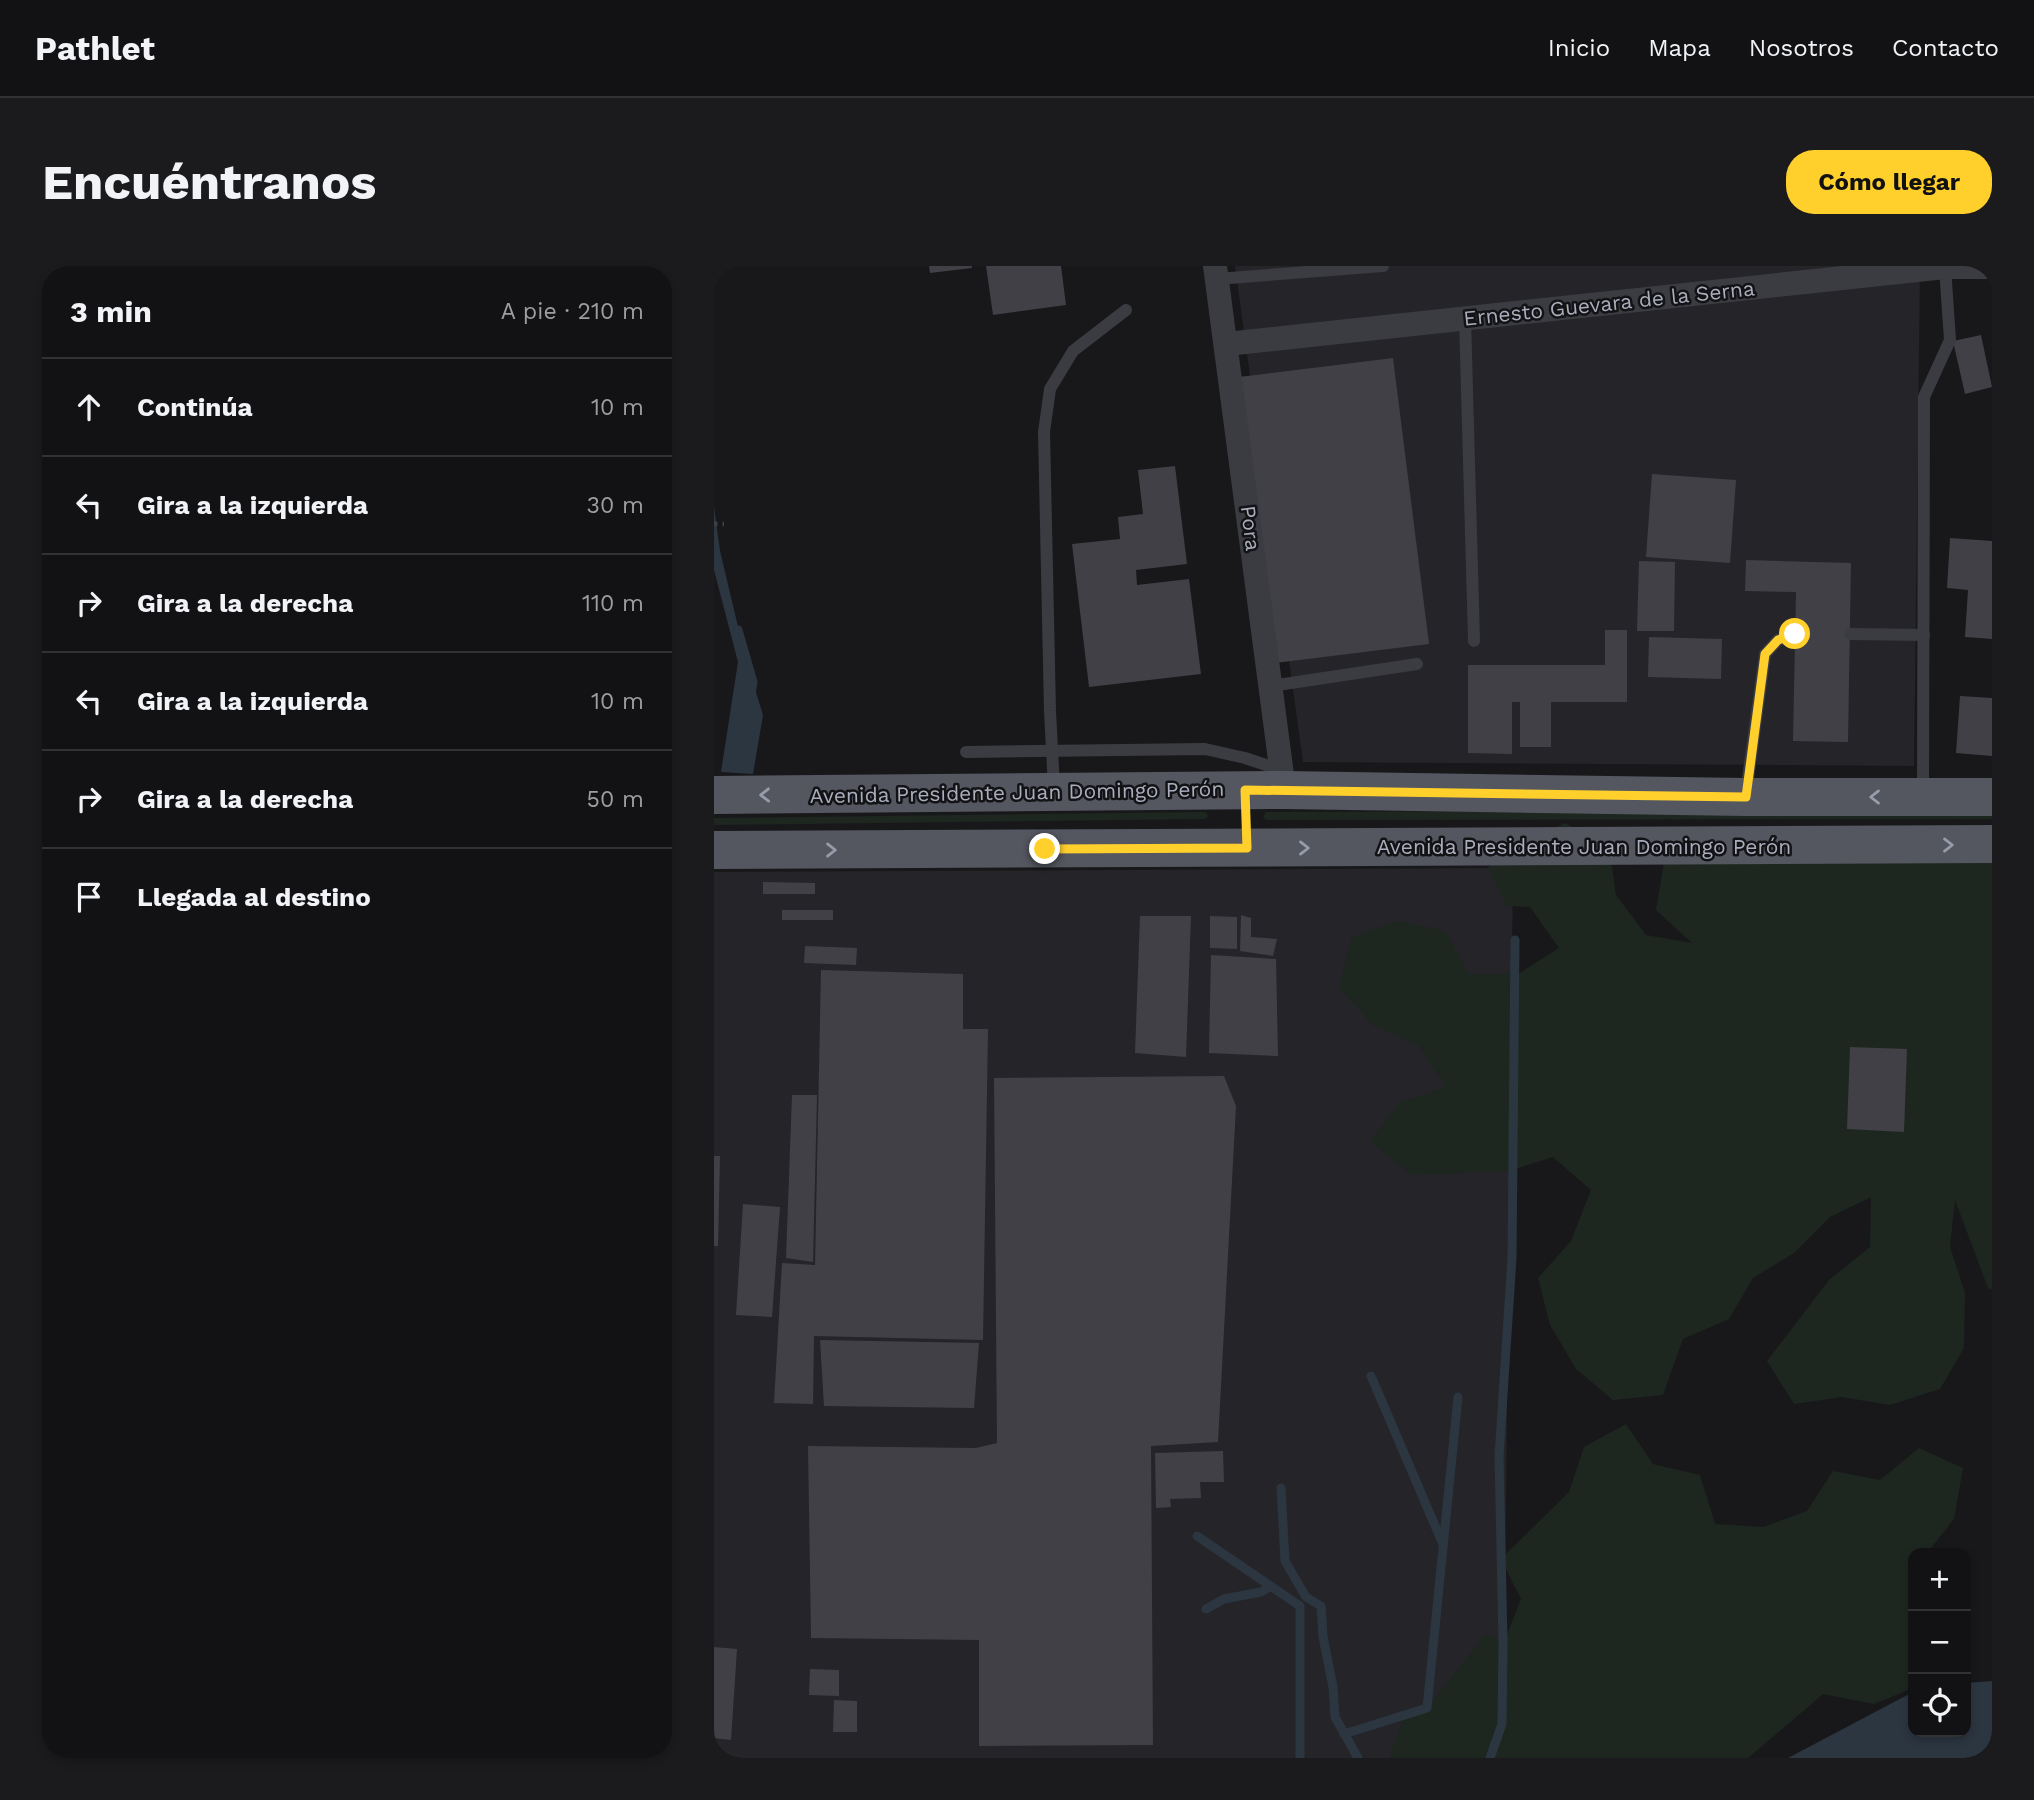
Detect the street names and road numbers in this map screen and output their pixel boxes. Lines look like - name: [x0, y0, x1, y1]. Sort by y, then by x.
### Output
- street label: Ernesto Guevara de la Serna: [1462, 275, 1756, 331]
- street label: Pora: [1236, 504, 1266, 552]
- street label: Avenida Presidente Juan Domingo Perón: [810, 776, 1224, 808]
- street label: Avenida Presidente Juan Domingo Perón: [1377, 834, 1791, 859]

